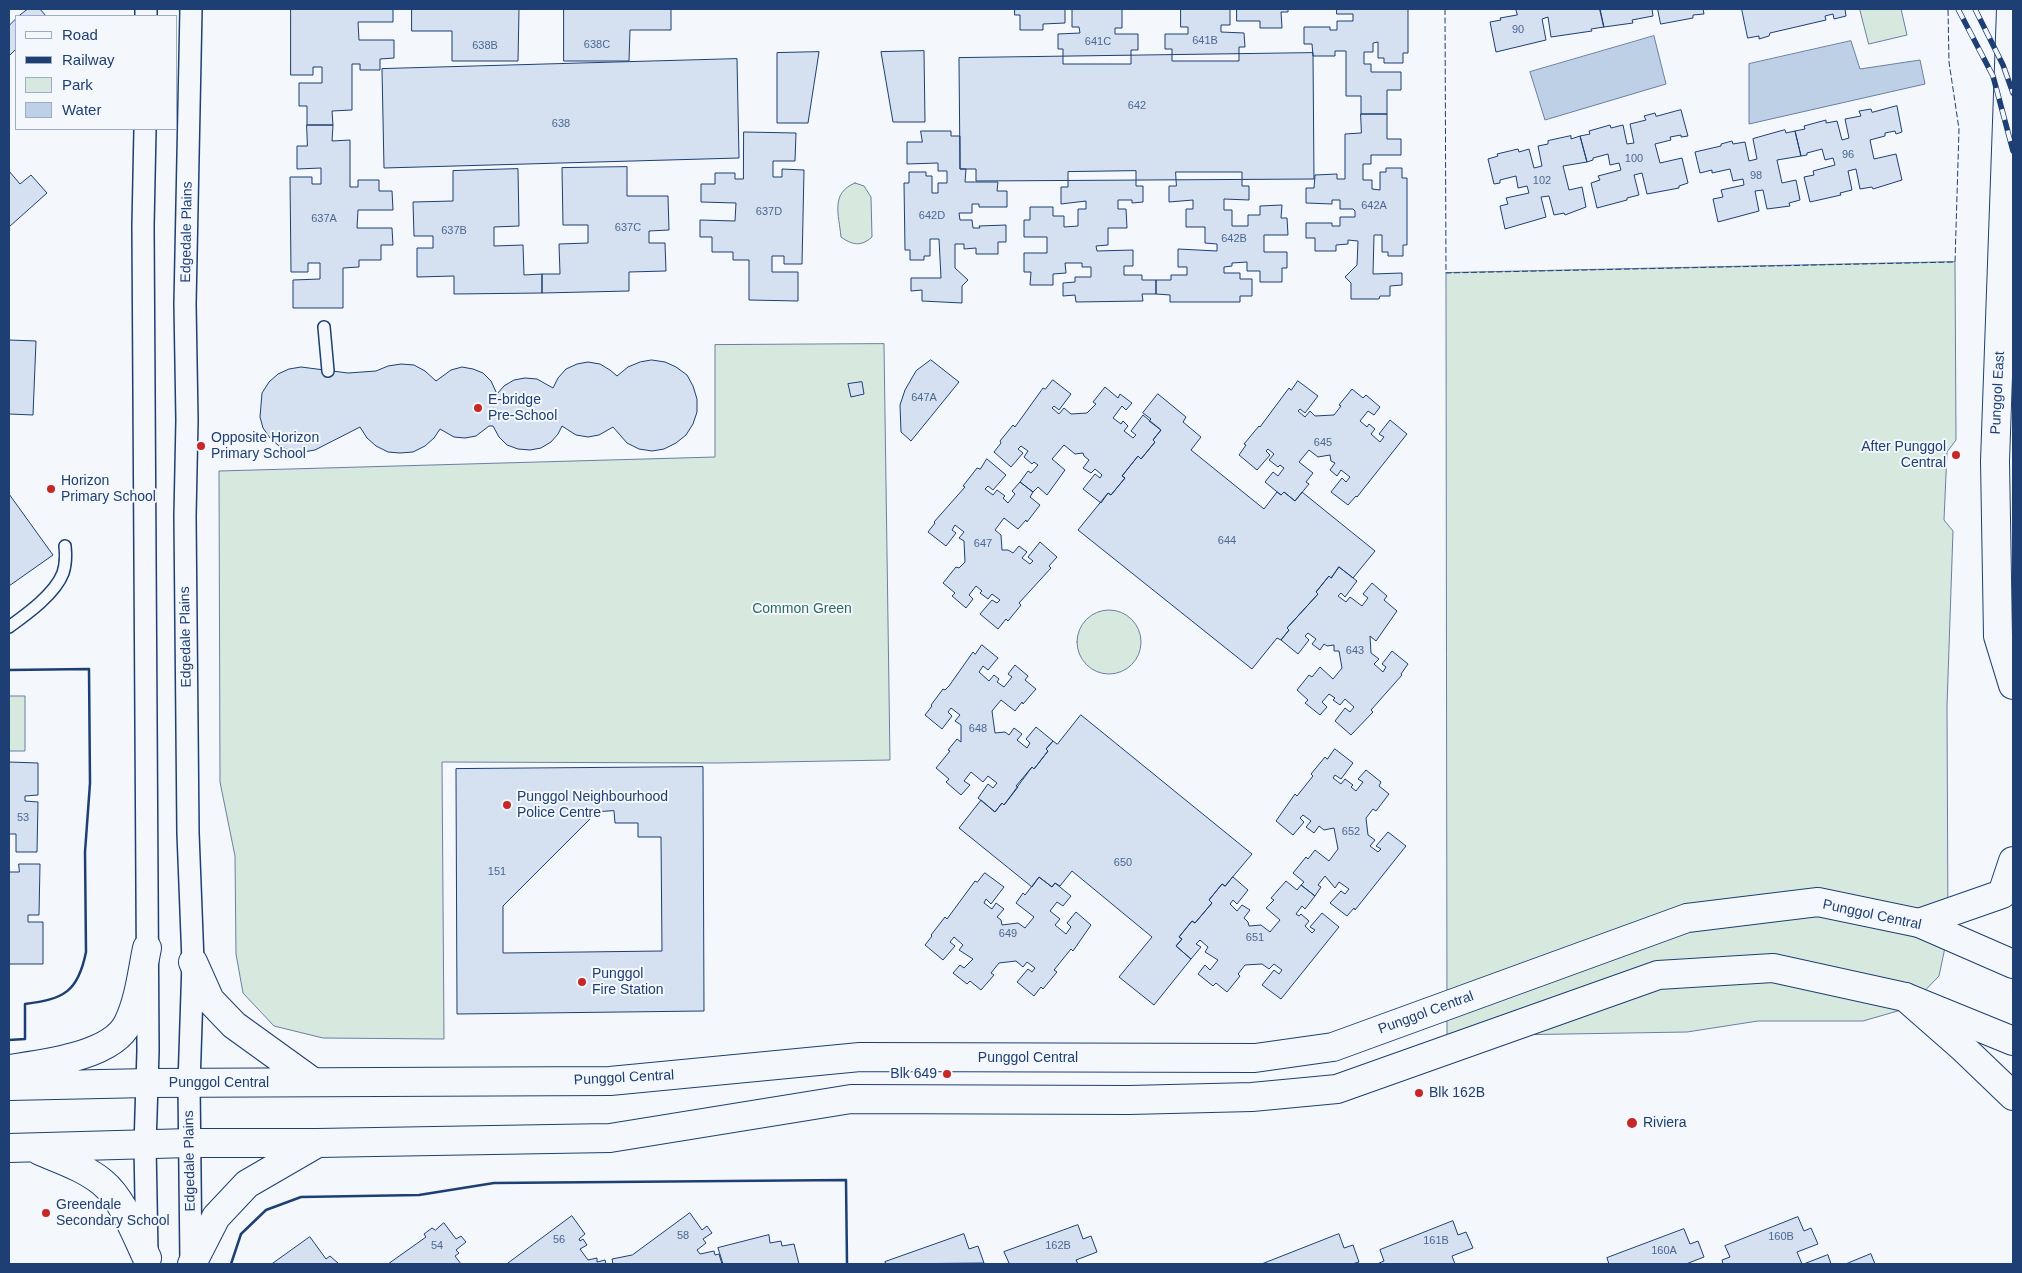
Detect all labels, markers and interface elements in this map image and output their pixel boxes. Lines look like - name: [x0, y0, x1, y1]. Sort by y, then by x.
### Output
- legend: [15, 15, 178, 130]
- house number: 90: [1512, 23, 1524, 37]
- text: Road: [62, 26, 98, 43]
- house number: 641B: [1192, 34, 1218, 48]
- house number: 641C: [1085, 35, 1111, 49]
- house number: 638C: [584, 38, 610, 52]
- house number: 638B: [472, 39, 498, 53]
- text: Railway: [62, 51, 115, 68]
- text: Park: [62, 76, 93, 93]
- house number: 642: [1128, 99, 1146, 113]
- text: Water: [62, 101, 101, 118]
- house number: 638: [552, 117, 570, 131]
- house number: 96: [1842, 148, 1854, 162]
- house number: 100: [1625, 152, 1643, 166]
- house number: 98: [1750, 169, 1762, 183]
- house number: 102: [1533, 174, 1551, 188]
- street label: Edgedale Plains: [178, 181, 196, 283]
- house number: 642A: [1361, 199, 1387, 213]
- house number: 637D: [756, 205, 782, 219]
- house number: 642D: [919, 209, 945, 223]
- house number: 637A: [311, 212, 337, 226]
- house number: 637C: [615, 221, 641, 235]
- house number: 637B: [441, 224, 467, 238]
- house number: 642B: [1221, 232, 1247, 246]
- street label: Punggol East: [1987, 351, 2009, 435]
- house number: 647A: [911, 391, 937, 405]
- place label: E-bridge Pre-School: [488, 392, 557, 424]
- marker: E-bridge Pre-School: [472, 402, 484, 414]
- place label: Opposite Horizon Primary School: [211, 430, 319, 462]
- house number: 645: [1314, 436, 1332, 450]
- place label: After Punggol Central: [1861, 439, 1946, 472]
- marker: Opposite Horizon Primary School: [195, 440, 207, 452]
- marker: After Punggol Central: [1950, 449, 1962, 461]
- place label: Horizon Primary School: [61, 473, 156, 506]
- marker: Horizon Primary School: [45, 483, 57, 495]
- house number: 644: [1218, 534, 1236, 548]
- house number: 647: [974, 537, 992, 551]
- street label: Edgedale Plains: [177, 586, 195, 688]
- park label: Common Green: [752, 601, 852, 617]
- house number: 643: [1346, 644, 1364, 658]
- house number: 648: [969, 722, 987, 736]
- place label: Punggol Neighbourhood Police Centre: [517, 789, 668, 822]
- marker: Punggol Neighbourhood Police Centre: [501, 799, 513, 811]
- house number: 53: [17, 811, 29, 825]
- house number: 652: [1342, 825, 1360, 839]
- house number: 650: [1114, 856, 1132, 870]
- house number: 151: [488, 865, 506, 879]
- street label: Punggol Central: [1821, 896, 1923, 934]
- house number: 649: [999, 927, 1017, 941]
- house number: 651: [1246, 931, 1264, 945]
- place label: Punggol Fire Station: [592, 966, 664, 999]
- marker: Punggol Fire Station: [576, 976, 588, 988]
- street label: Punggol Central: [1376, 988, 1476, 1038]
- street label: Punggol Central: [978, 1050, 1078, 1066]
- place label: Blk 649: [890, 1066, 937, 1082]
- street label: Punggol Central: [573, 1067, 675, 1089]
- marker: Blk 649: [941, 1068, 953, 1080]
- street label: Punggol Central: [169, 1075, 269, 1091]
- place label: Blk 162B: [1429, 1085, 1485, 1101]
- marker: Blk 162B: [1413, 1087, 1425, 1099]
- street label: Edgedale Plains: [181, 1110, 199, 1212]
- place label: Riviera: [1643, 1115, 1687, 1131]
- marker: Riviera: [1625, 1116, 1639, 1130]
- place label: Greendale Secondary School: [56, 1197, 170, 1230]
- marker: Greendale Secondary School: [40, 1207, 52, 1219]
- house number: 58: [677, 1229, 689, 1243]
- house number: 160B: [1768, 1230, 1794, 1244]
- house number: 56: [553, 1233, 565, 1247]
- house number: 161B: [1423, 1234, 1449, 1248]
- house number: 54: [431, 1239, 443, 1253]
- house number: 162B: [1045, 1239, 1071, 1253]
- house number: 160A: [1651, 1244, 1677, 1258]

